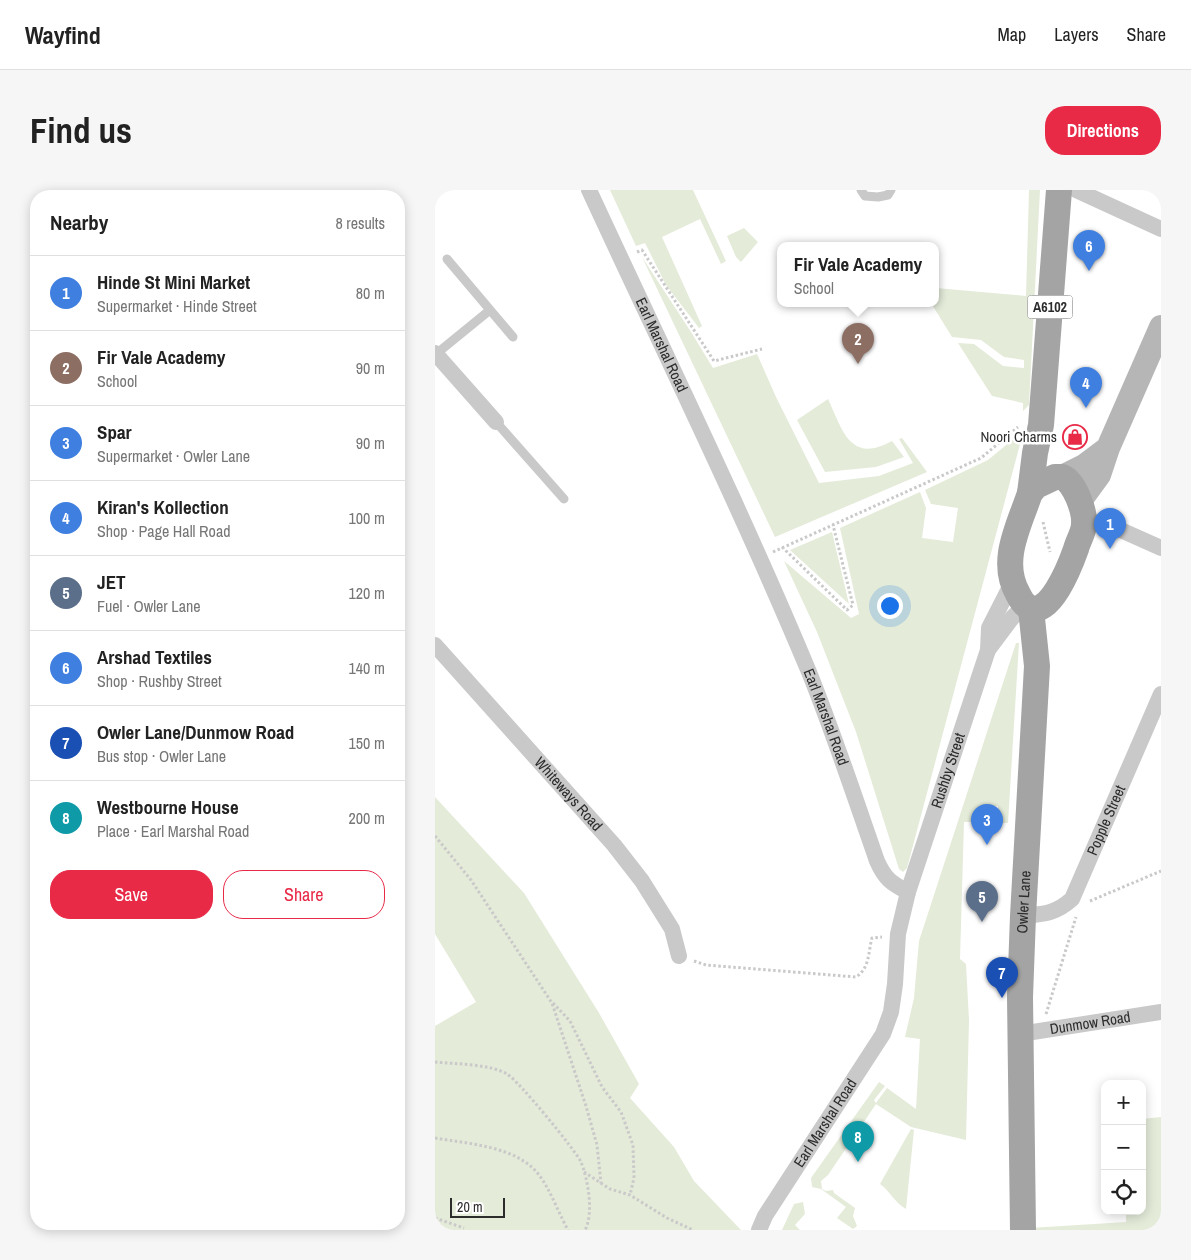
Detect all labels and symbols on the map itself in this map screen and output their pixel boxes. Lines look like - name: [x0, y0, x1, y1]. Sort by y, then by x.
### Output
- pin: 6: [1073, 230, 1105, 271]
- street label: Earl Marshal Road: [631, 294, 693, 395]
- road number: A6102: [1027, 295, 1073, 318]
- pin: 2: [842, 323, 874, 364]
- pin: 4: [1070, 367, 1102, 408]
- shop icon: Noori Charms: [1062, 424, 1088, 450]
- place label: Noori Charms: [980, 426, 1057, 447]
- pin: 1: [1094, 508, 1126, 549]
- your location: [877, 593, 903, 619]
- street label: Earl Marshal Road: [799, 665, 854, 768]
- street label: Rushby Street: [925, 730, 970, 811]
- street label: Whiteways Road: [530, 752, 608, 835]
- street label: Popple Street: [1081, 781, 1130, 858]
- pin: 3: [971, 804, 1003, 845]
- street label: Owler Lane: [1011, 870, 1036, 934]
- pin: 5: [966, 881, 998, 922]
- pin: 7: [986, 957, 1018, 998]
- street label: Dunmow Road: [1048, 1006, 1132, 1039]
- street label: Earl Marshal Road: [788, 1074, 861, 1171]
- pin: 8: [842, 1121, 874, 1162]
- scale bar: [450, 1195, 505, 1218]

